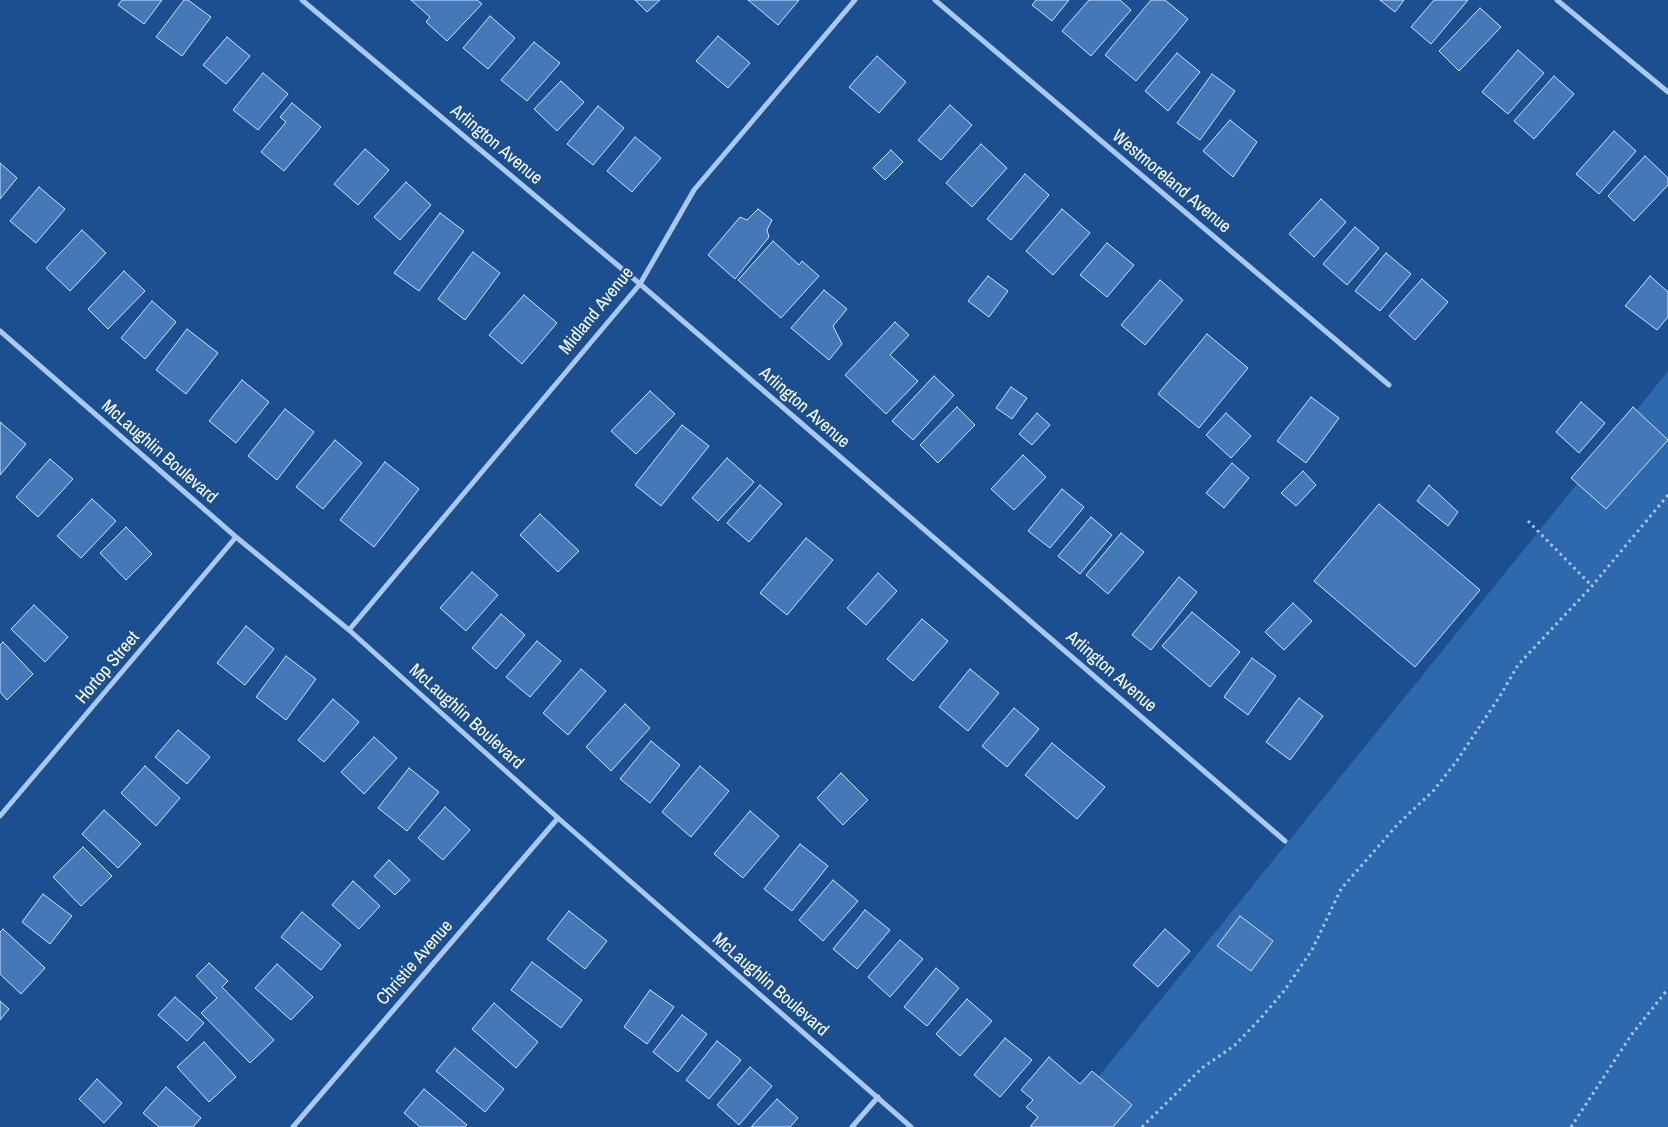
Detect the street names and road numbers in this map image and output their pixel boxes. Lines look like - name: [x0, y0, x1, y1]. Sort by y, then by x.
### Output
- street label: Arlington Avenue: [446, 100, 546, 190]
- street label: Westmoreland Avenue: [1107, 126, 1235, 238]
- street label: Midland Avenue: [555, 263, 639, 359]
- street label: Arlington Avenue: [754, 363, 854, 453]
- street label: McLaughlin Boulevard: [96, 396, 222, 508]
- street label: Hortop Street: [72, 627, 144, 709]
- street label: Arlington Avenue: [1061, 627, 1161, 717]
- street label: McLaughlin Boulevard: [404, 660, 528, 774]
- street label: Christie Avenue: [372, 916, 458, 1010]
- street label: McLaughlin Boulevard: [707, 929, 833, 1041]

